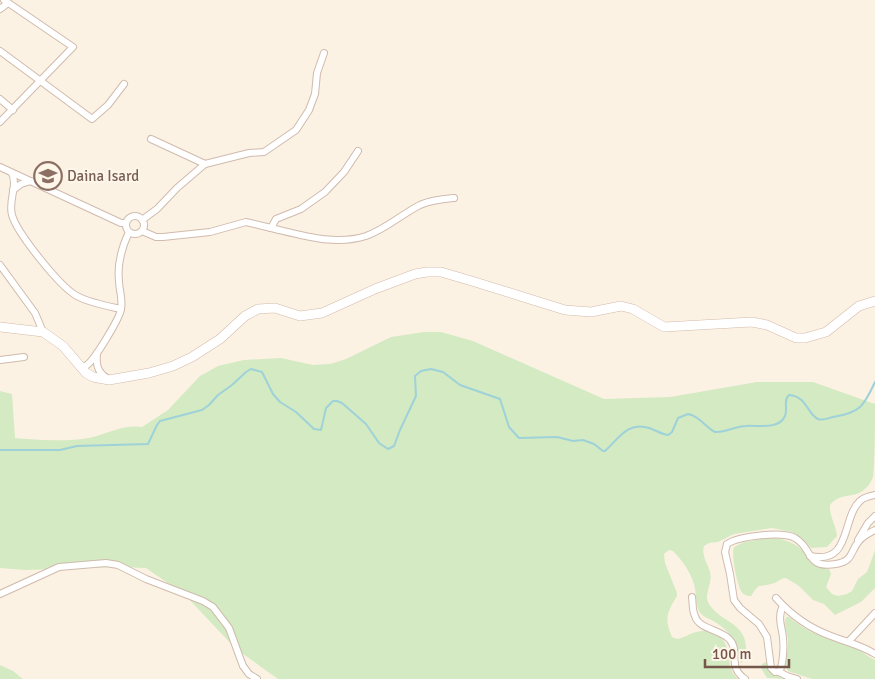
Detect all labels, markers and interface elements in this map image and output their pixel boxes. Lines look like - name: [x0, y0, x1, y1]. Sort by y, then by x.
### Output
- school or university icon: Daina Isard: [33, 161, 63, 191]
- place label: Daina Isard: [67, 167, 139, 185]
- scale bar: [705, 636, 789, 668]
- text: 100 m: [712, 645, 752, 663]

